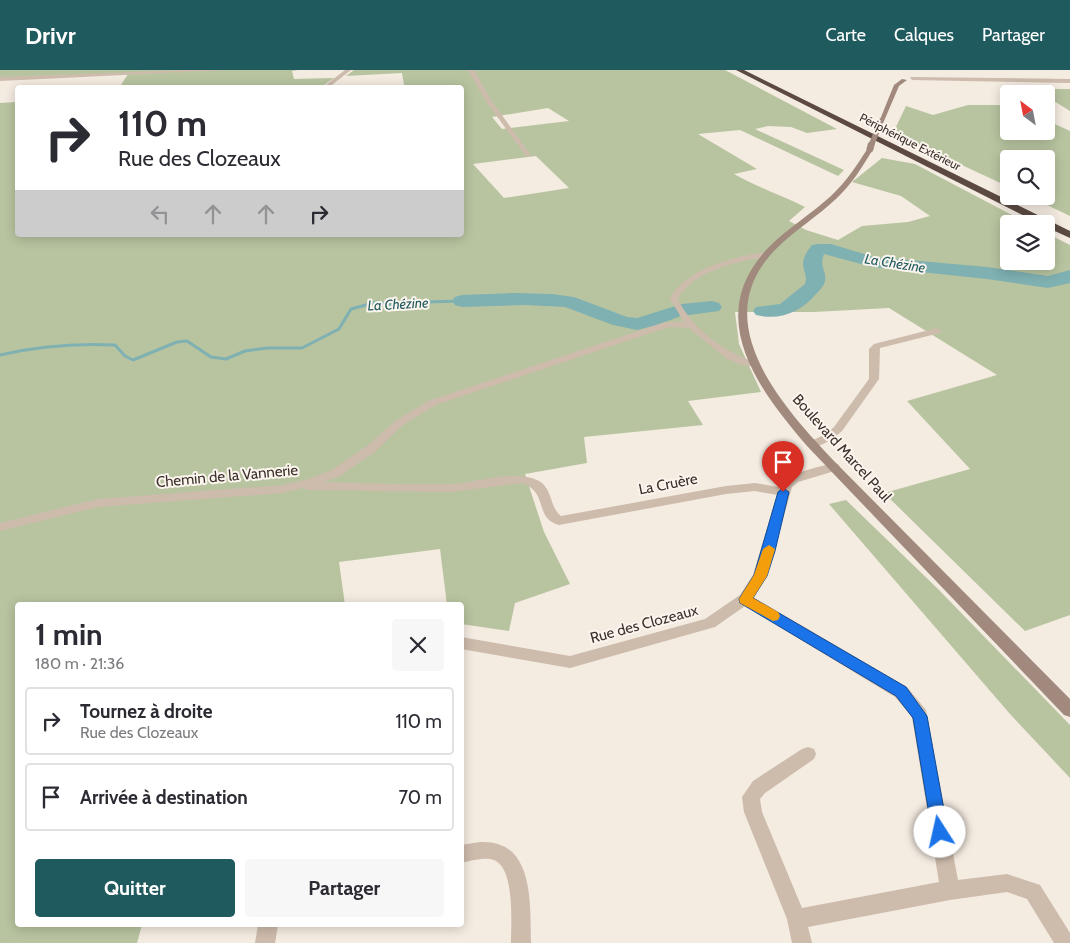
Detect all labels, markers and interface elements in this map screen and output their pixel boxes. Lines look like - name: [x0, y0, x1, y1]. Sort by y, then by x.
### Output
- text: Drivr: [25, 21, 76, 50]
- text: Carte: [825, 24, 866, 46]
- text: Calques: [894, 24, 954, 46]
- text: Partager: [982, 24, 1045, 46]
- north arrow: [1000, 85, 1055, 140]
- map controls: [1000, 85, 1055, 270]
- text: 110 m: [118, 102, 207, 145]
- icon: right: [35, 105, 100, 170]
- street label: Périphérique Extérieur: [857, 110, 964, 174]
- text: Rue des Clozeaux: [118, 145, 281, 172]
- button: search: [1000, 150, 1055, 205]
- icon: left: [146, 200, 174, 228]
- icon: ahead: [199, 200, 227, 228]
- icon: ahead: [252, 200, 280, 228]
- icon: right: [305, 200, 333, 228]
- button: layers: [1000, 215, 1055, 270]
- water label: La Chézine: [863, 249, 927, 277]
- water label: La Chézine: [367, 293, 430, 315]
- street label: Boulevard Marcel Paul: [789, 390, 895, 506]
- pin: [762, 441, 804, 492]
- icon: arrive: [769, 448, 797, 476]
- street label: Chemin de la Vannerie: [155, 461, 299, 491]
- street label: La Cruère: [637, 469, 699, 499]
- street label: Rue des Clozeaux: [588, 601, 700, 647]
- text: 1 min: [35, 616, 103, 653]
- button: close: [392, 619, 444, 671]
- text: 180 m · 21:36: [35, 654, 124, 673]
- text: Tournez à droite: [80, 700, 213, 723]
- icon: right: [37, 707, 65, 735]
- text: 110 m: [395, 710, 442, 733]
- text: Rue des Clozeaux: [80, 723, 198, 742]
- icon: arrive: [37, 783, 65, 811]
- text: Arrivée à destination: [80, 786, 248, 809]
- text: 70 m: [398, 786, 442, 809]
- position arrow: [913, 805, 965, 857]
- button: Quitter: [35, 859, 235, 917]
- button: Partager: [245, 859, 444, 917]

